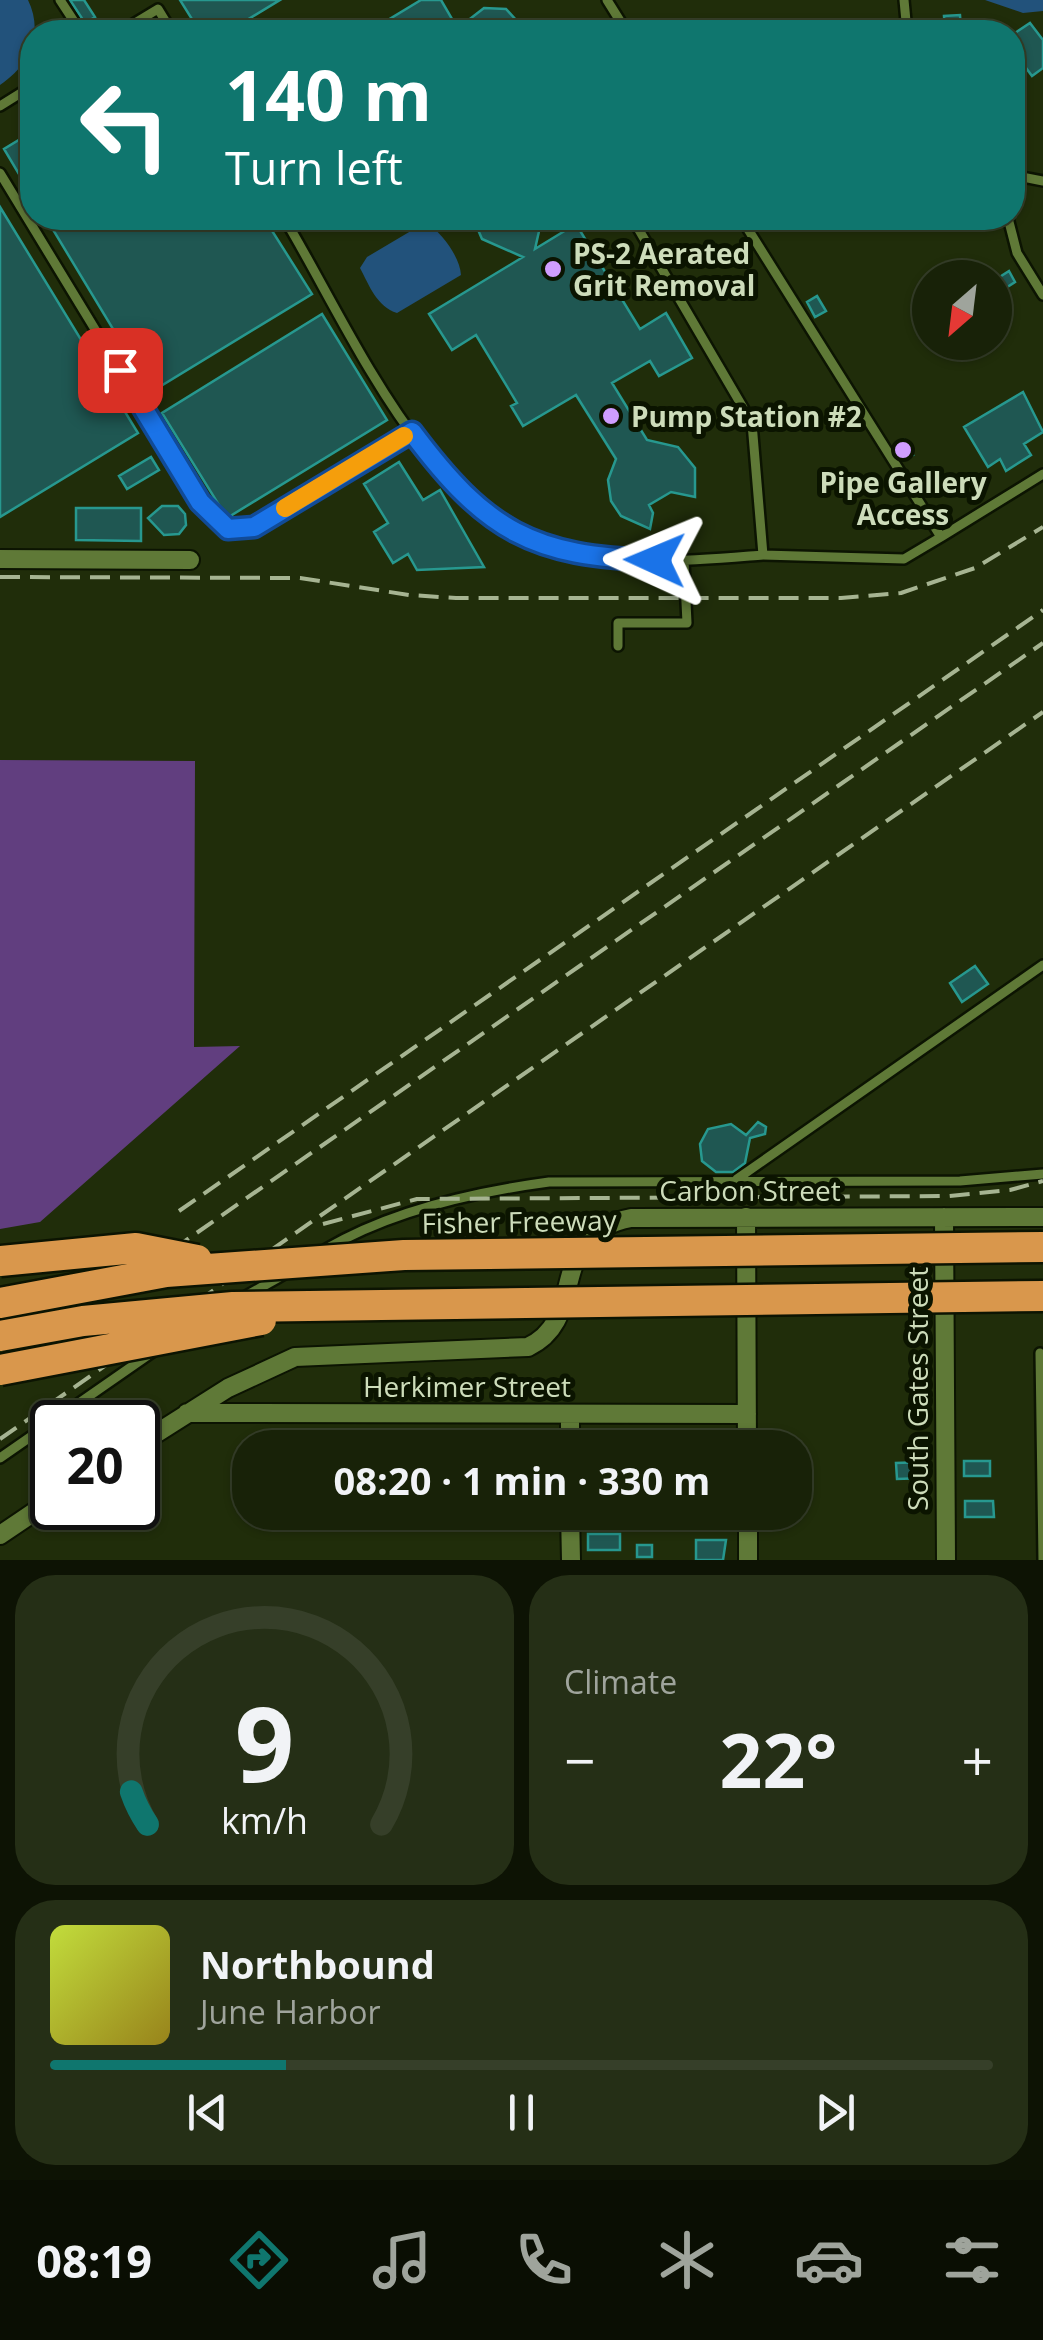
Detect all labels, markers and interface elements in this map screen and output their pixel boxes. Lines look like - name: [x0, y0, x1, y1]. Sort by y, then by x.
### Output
- text: 140 m: [225, 46, 432, 142]
- icon: left: [60, 60, 190, 190]
- text: Turn left: [225, 137, 403, 198]
- place label: PS-2 Aerated Grit Removal: [573, 234, 755, 304]
- marker: PS-2 Aerated Grit Removal: [542, 258, 564, 280]
- north arrow: [912, 260, 1012, 360]
- map controls: [912, 260, 1012, 360]
- pin: [78, 328, 163, 413]
- icon: arrive: [93, 343, 148, 398]
- place label: Pump Station #2: [631, 397, 862, 435]
- marker: Pump Station #2: [600, 405, 622, 427]
- marker: Pipe Gallery Access: [892, 439, 914, 461]
- place label: Pipe Gallery Access: [819, 463, 987, 533]
- position arrow: [603, 508, 707, 612]
- street label: Carbon Street: [659, 1171, 841, 1209]
- street label: Fisher Freeway: [421, 1200, 618, 1242]
- street label: South Gates Street: [898, 1267, 936, 1511]
- street label: Herkimer Street: [363, 1367, 571, 1405]
- speed limit sign: 20: [30, 1400, 160, 1530]
- text: 08:20 · 1 min · 330 m: [334, 1454, 710, 1506]
- text: Climate: [564, 1660, 677, 1703]
- text: 9: [235, 1671, 294, 1812]
- text: 22°: [720, 1708, 837, 1810]
- text: −: [564, 1722, 595, 1797]
- text: +: [962, 1722, 993, 1797]
- text: km/h: [221, 1796, 308, 1844]
- text: Northbound: [200, 1938, 435, 1990]
- text: June Harbor: [200, 1990, 380, 2033]
- icon: previous: [180, 2085, 235, 2140]
- icon: pause: [494, 2085, 549, 2140]
- icon: next: [808, 2085, 863, 2140]
- icon: directions: [224, 2225, 294, 2295]
- icon: music: [367, 2225, 437, 2295]
- icon: phone: [509, 2225, 579, 2295]
- icon: climate: [652, 2225, 722, 2295]
- icon: car: [794, 2225, 864, 2295]
- icon: filters: [937, 2225, 1007, 2295]
- text: 08:19: [36, 2230, 152, 2291]

